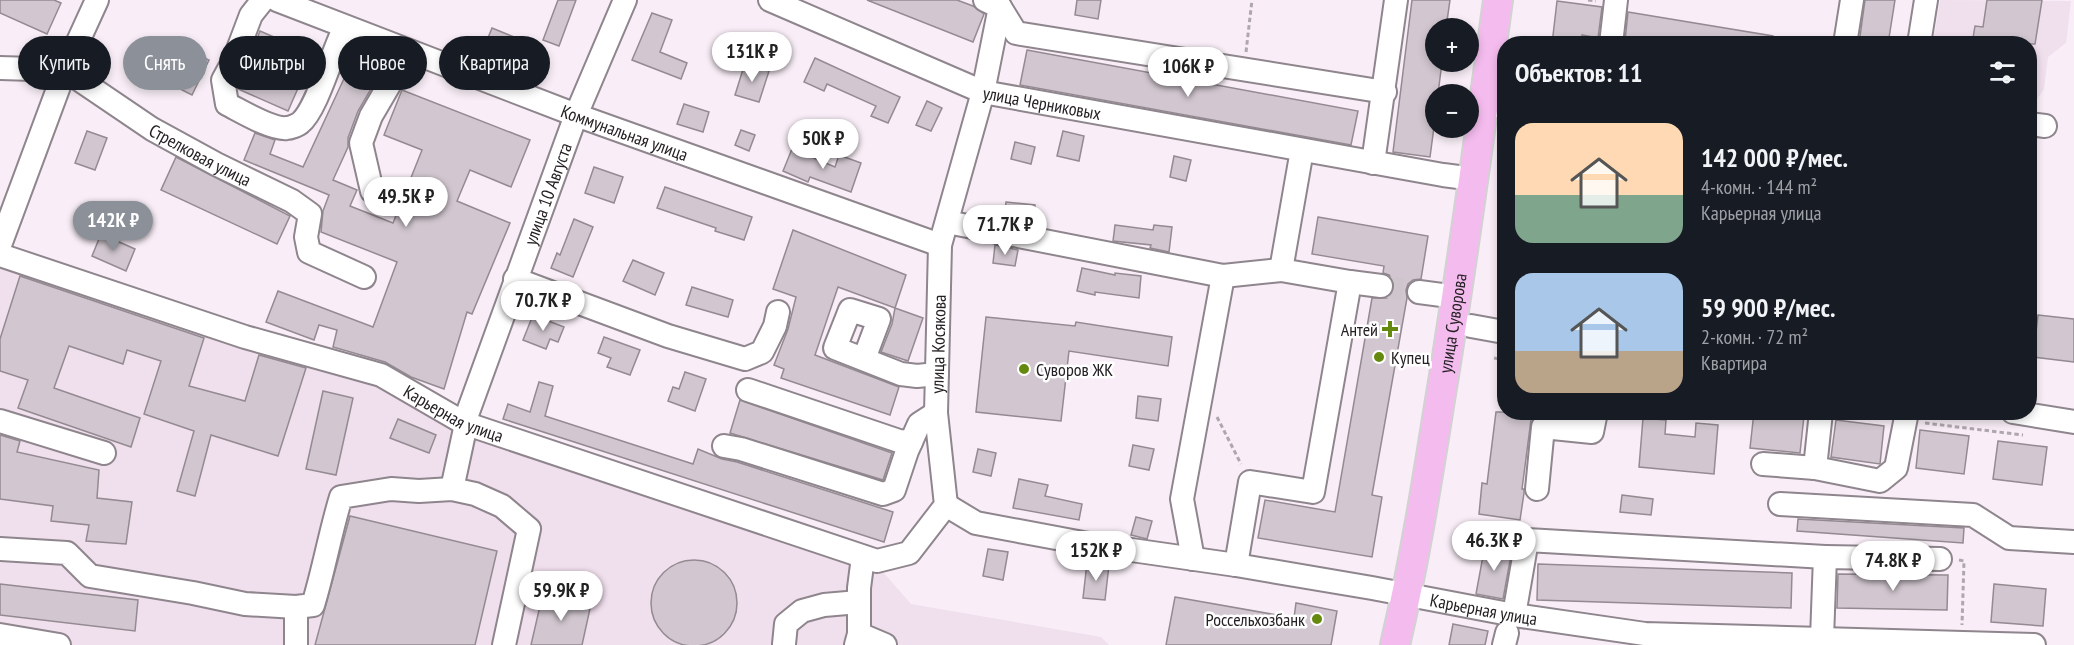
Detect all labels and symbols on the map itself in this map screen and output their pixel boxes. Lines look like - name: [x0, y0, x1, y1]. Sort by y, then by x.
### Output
- pin: 131K ₽: [703, 32, 801, 83]
- pin: 106K ₽: [1139, 47, 1237, 98]
- street label: улица Черниковых: [981, 81, 1103, 125]
- street label: Коммунальная улица: [558, 99, 691, 166]
- street label: Стрелковая улица: [145, 118, 255, 191]
- pin: 50K ₽: [781, 119, 865, 170]
- street label: улица 10 Августа: [518, 139, 577, 248]
- pin: 49.5K ₽: [351, 177, 461, 228]
- pin: 142K ₽: [64, 201, 162, 252]
- pin: 71.7K ₽: [950, 205, 1060, 256]
- street label: улица Суворова: [1433, 272, 1471, 375]
- pin: 70.7K ₽: [488, 281, 598, 332]
- street label: улица Косякова: [925, 294, 950, 394]
- place label: Антей: [1341, 318, 1378, 341]
- marker: Антей: [1383, 322, 1397, 336]
- place label: Купец: [1391, 346, 1430, 369]
- marker: Купец: [1372, 350, 1386, 364]
- place label: Суворов ЖК: [1036, 358, 1113, 381]
- marker: Суворов ЖК: [1017, 362, 1031, 376]
- street label: Карьерная улица: [400, 379, 506, 447]
- pin: 46.3K ₽: [1439, 521, 1549, 572]
- pin: 152K ₽: [1047, 531, 1145, 582]
- pin: 74.8K ₽: [1838, 541, 1948, 592]
- pin: 59.9K ₽: [506, 571, 616, 622]
- street label: Карьерная улица: [1428, 588, 1539, 630]
- place label: Россельхозбанк: [1206, 608, 1305, 631]
- marker: Россельхозбанк: [1310, 612, 1324, 626]

